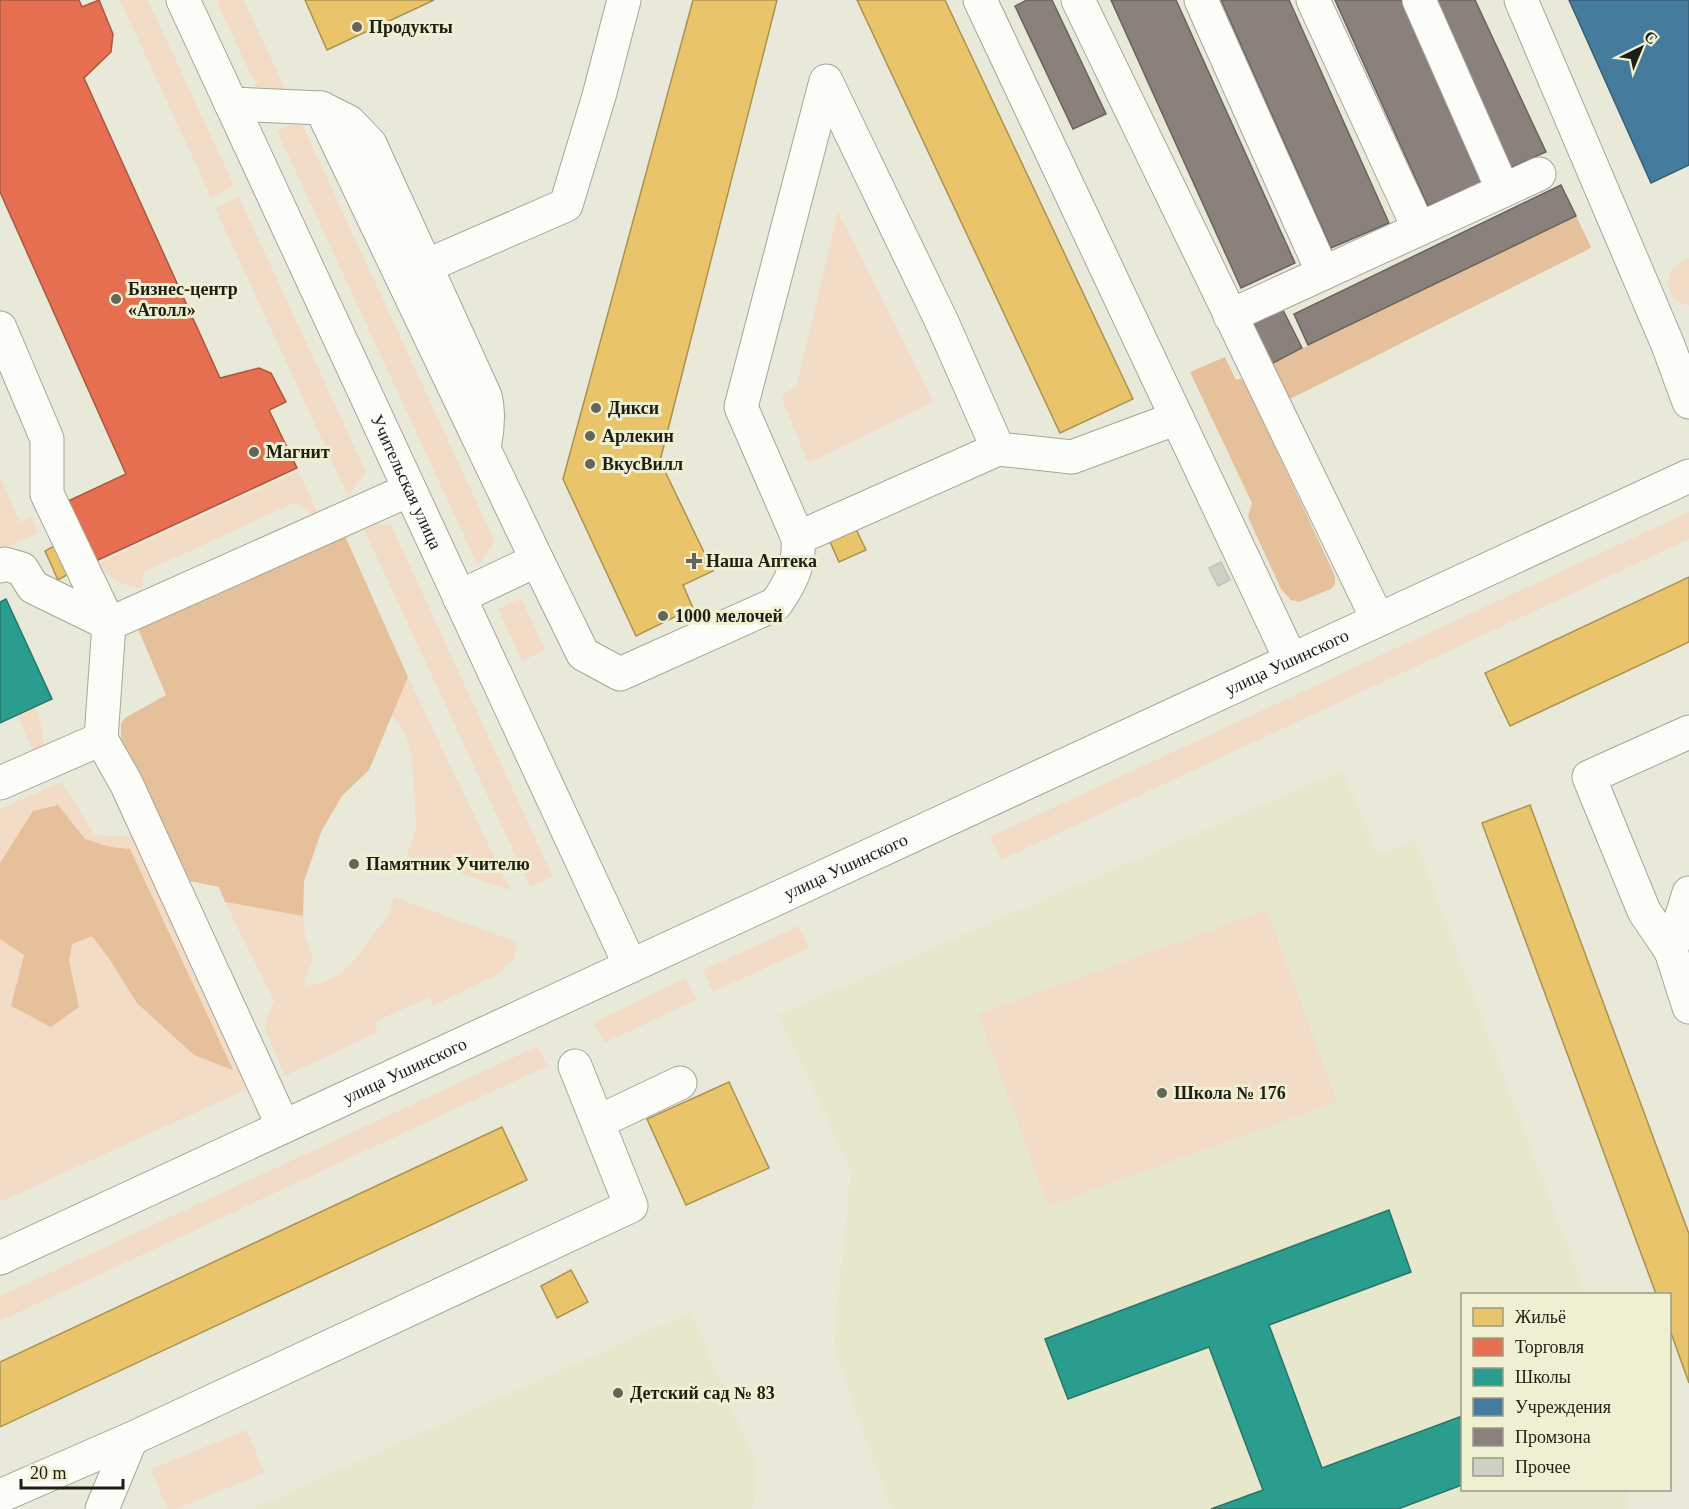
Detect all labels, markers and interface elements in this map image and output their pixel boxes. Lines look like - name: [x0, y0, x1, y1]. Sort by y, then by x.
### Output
- place label: Продукты: [369, 17, 453, 37]
- north arrow: [1611, 18, 1671, 78]
- marker: Продукты: [350, 20, 364, 34]
- text: С: [1641, 27, 1661, 48]
- place label: Бизнес-центр «Атолл»: [128, 279, 238, 320]
- marker: Бизнес-центр «Атолл»: [109, 292, 123, 306]
- place label: Дикси: [608, 398, 659, 418]
- marker: Дикси: [589, 401, 603, 415]
- street label: Учительская улица: [366, 411, 446, 552]
- place label: Арлекин: [602, 426, 674, 446]
- marker: Арлекин: [583, 429, 597, 443]
- place label: Магнит: [266, 442, 330, 462]
- marker: Магнит: [247, 445, 261, 459]
- place label: ВкусВилл: [602, 454, 683, 474]
- marker: ВкусВилл: [583, 457, 597, 471]
- place label: Наша Аптека: [706, 551, 817, 571]
- marker: Наша Аптека: [687, 554, 701, 568]
- place label: 1000 мелочей: [675, 606, 783, 626]
- marker: 1000 мелочей: [656, 609, 670, 623]
- street label: улица Ушинского: [1222, 625, 1352, 699]
- street label: улица Ушинского: [781, 829, 911, 904]
- place label: Памятник Учителю: [366, 854, 530, 874]
- marker: Памятник Учителю: [347, 857, 361, 871]
- street label: улица Ушинского: [340, 1033, 470, 1108]
- place label: Школа № 176: [1174, 1083, 1286, 1103]
- marker: Школа № 176: [1155, 1086, 1169, 1100]
- legend: [1461, 1293, 1671, 1491]
- text: Жильё: [1515, 1307, 1566, 1327]
- text: Торговля: [1515, 1337, 1584, 1357]
- text: Школы: [1515, 1367, 1571, 1387]
- place label: Детский сад № 83: [630, 1383, 775, 1403]
- marker: Детский сад № 83: [611, 1386, 625, 1400]
- text: Учреждения: [1515, 1397, 1611, 1417]
- text: Промзона: [1515, 1427, 1591, 1447]
- scale bar: [21, 1452, 123, 1490]
- text: Прочее: [1515, 1457, 1571, 1477]
- text: 20 m: [30, 1463, 67, 1483]

